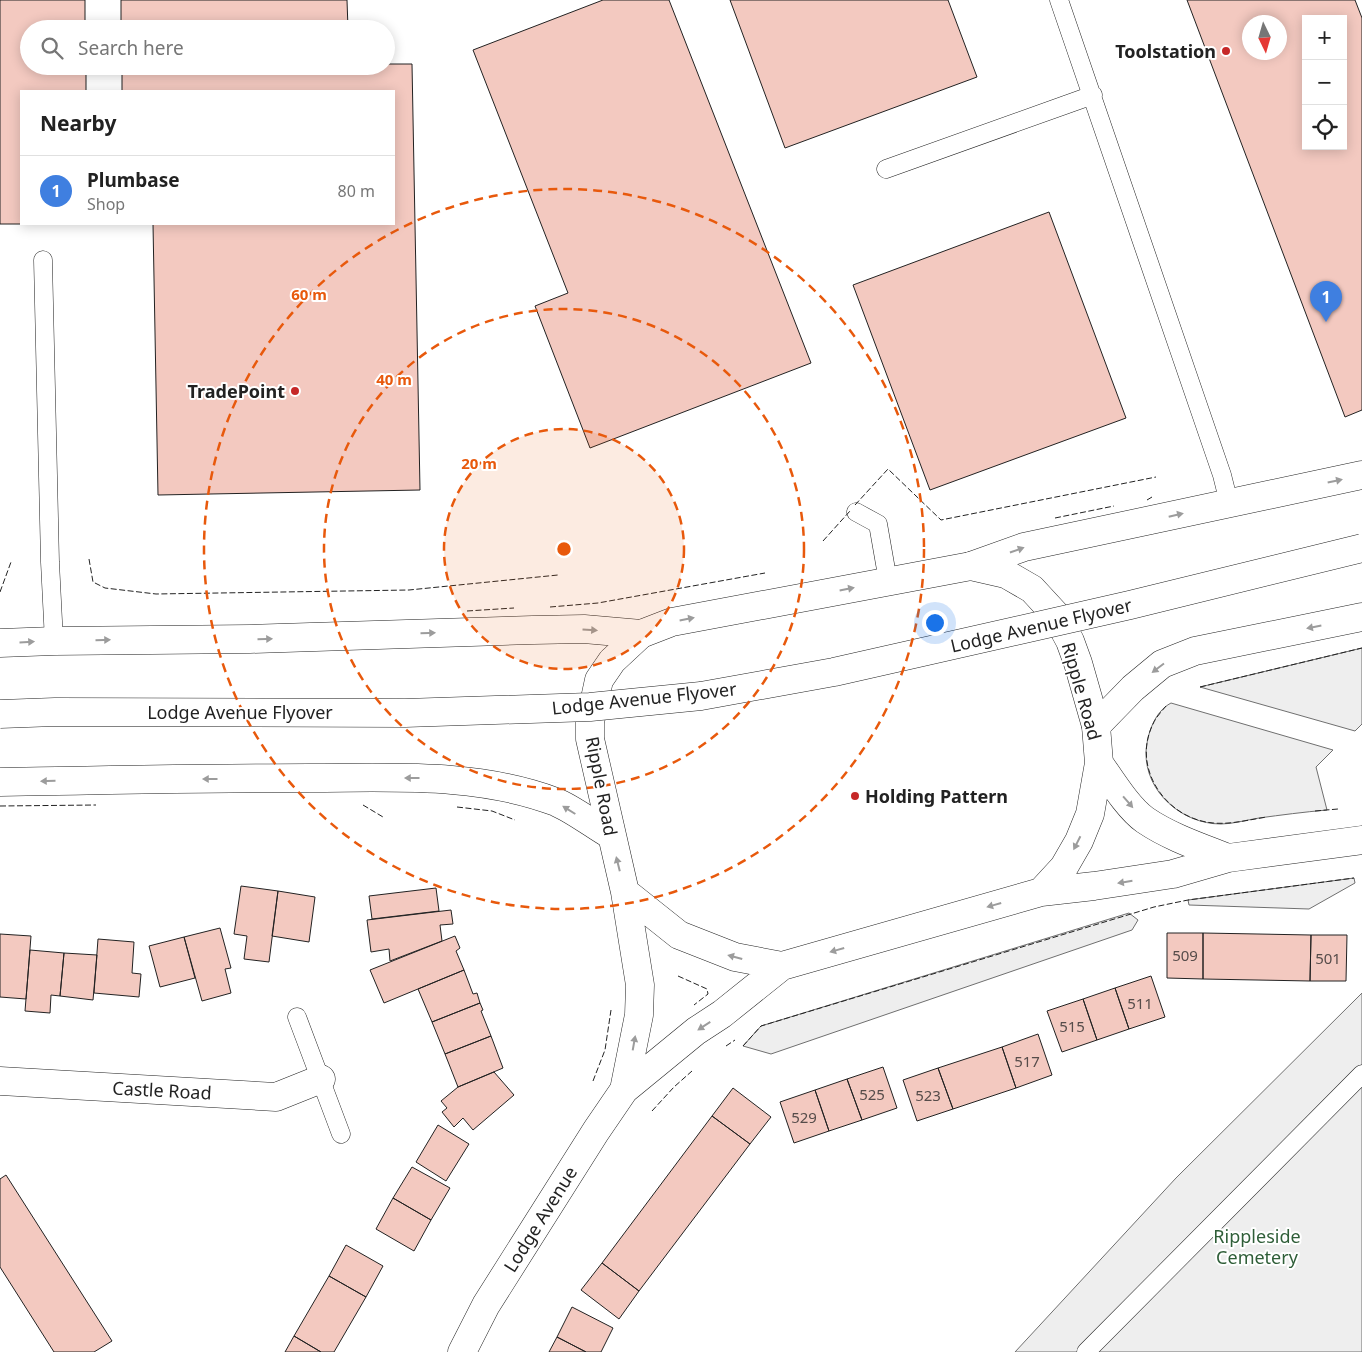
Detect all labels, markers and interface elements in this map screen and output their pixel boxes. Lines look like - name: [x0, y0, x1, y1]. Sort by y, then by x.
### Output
- north arrow: [1242, 15, 1287, 60]
- map controls: [1302, 15, 1347, 150]
- button: +: [1302, 15, 1347, 60]
- search box: [20, 20, 395, 75]
- icon: search: [38, 34, 66, 62]
- text: Search here: [78, 35, 184, 61]
- place label: Toolstation: [1115, 39, 1216, 63]
- marker: Toolstation: [1220, 45, 1232, 57]
- button: −: [1302, 60, 1347, 105]
- button: locate: [1302, 105, 1347, 150]
- text: Nearby: [40, 109, 116, 137]
- text: Plumbase: [87, 167, 180, 193]
- text: 1: [51, 180, 61, 202]
- text: 80 m: [338, 180, 375, 202]
- text: Shop: [87, 193, 125, 215]
- pin: 1: [1310, 281, 1342, 322]
- text: 60 m: [291, 284, 327, 304]
- text: 40 m: [376, 369, 412, 389]
- place label: TradePoint: [188, 379, 285, 403]
- marker: TradePoint: [289, 385, 301, 397]
- text: 20 m: [461, 453, 497, 473]
- one-way arrow: [1327, 477, 1343, 485]
- one-way arrow: [1169, 511, 1184, 519]
- centre of rings: [555, 540, 573, 558]
- one-way arrow: [1010, 546, 1025, 553]
- one-way arrow: [839, 585, 854, 593]
- street label: Lodge Avenue Flyover: [948, 592, 1135, 658]
- your location: [922, 610, 948, 636]
- one-way arrow: [679, 614, 695, 622]
- one-way arrow: [1307, 623, 1322, 631]
- one-way arrow: [582, 626, 598, 634]
- one-way arrow: [420, 629, 436, 637]
- one-way arrow: [258, 634, 274, 642]
- one-way arrow: [95, 636, 111, 644]
- one-way arrow: [19, 638, 35, 646]
- street label: Ripple Road: [1057, 639, 1107, 743]
- one-way arrow: [1151, 663, 1165, 673]
- street label: Lodge Avenue Flyover: [550, 676, 738, 720]
- street label: Lodge Avenue Flyover: [147, 700, 333, 724]
- street label: Ripple Road: [581, 734, 623, 838]
- one-way arrow: [403, 774, 419, 782]
- one-way arrow: [202, 775, 218, 783]
- one-way arrow: [39, 777, 55, 785]
- place label: Holding Pattern: [865, 784, 1008, 808]
- marker: Holding Pattern: [849, 790, 861, 802]
- one-way arrow: [1123, 796, 1134, 809]
- one-way arrow: [563, 805, 576, 814]
- one-way arrow: [1073, 836, 1081, 851]
- one-way arrow: [614, 856, 622, 871]
- one-way arrow: [1116, 878, 1132, 886]
- one-way arrow: [986, 902, 1001, 910]
- house number: 509: [1172, 945, 1198, 965]
- one-way arrow: [830, 946, 845, 954]
- house number: 501: [1315, 948, 1341, 968]
- one-way arrow: [727, 952, 742, 960]
- house number: 511: [1127, 993, 1153, 1013]
- house number: 515: [1059, 1016, 1085, 1036]
- one-way arrow: [697, 1021, 711, 1030]
- one-way arrow: [630, 1035, 638, 1050]
- house number: 517: [1014, 1051, 1040, 1071]
- street label: Castle Road: [112, 1075, 212, 1105]
- house number: 525: [859, 1084, 885, 1104]
- house number: 523: [915, 1085, 941, 1105]
- house number: 529: [791, 1107, 817, 1127]
- street label: Lodge Avenue: [498, 1162, 582, 1276]
- park label: Rippleside Cemetery: [1213, 1224, 1301, 1269]

